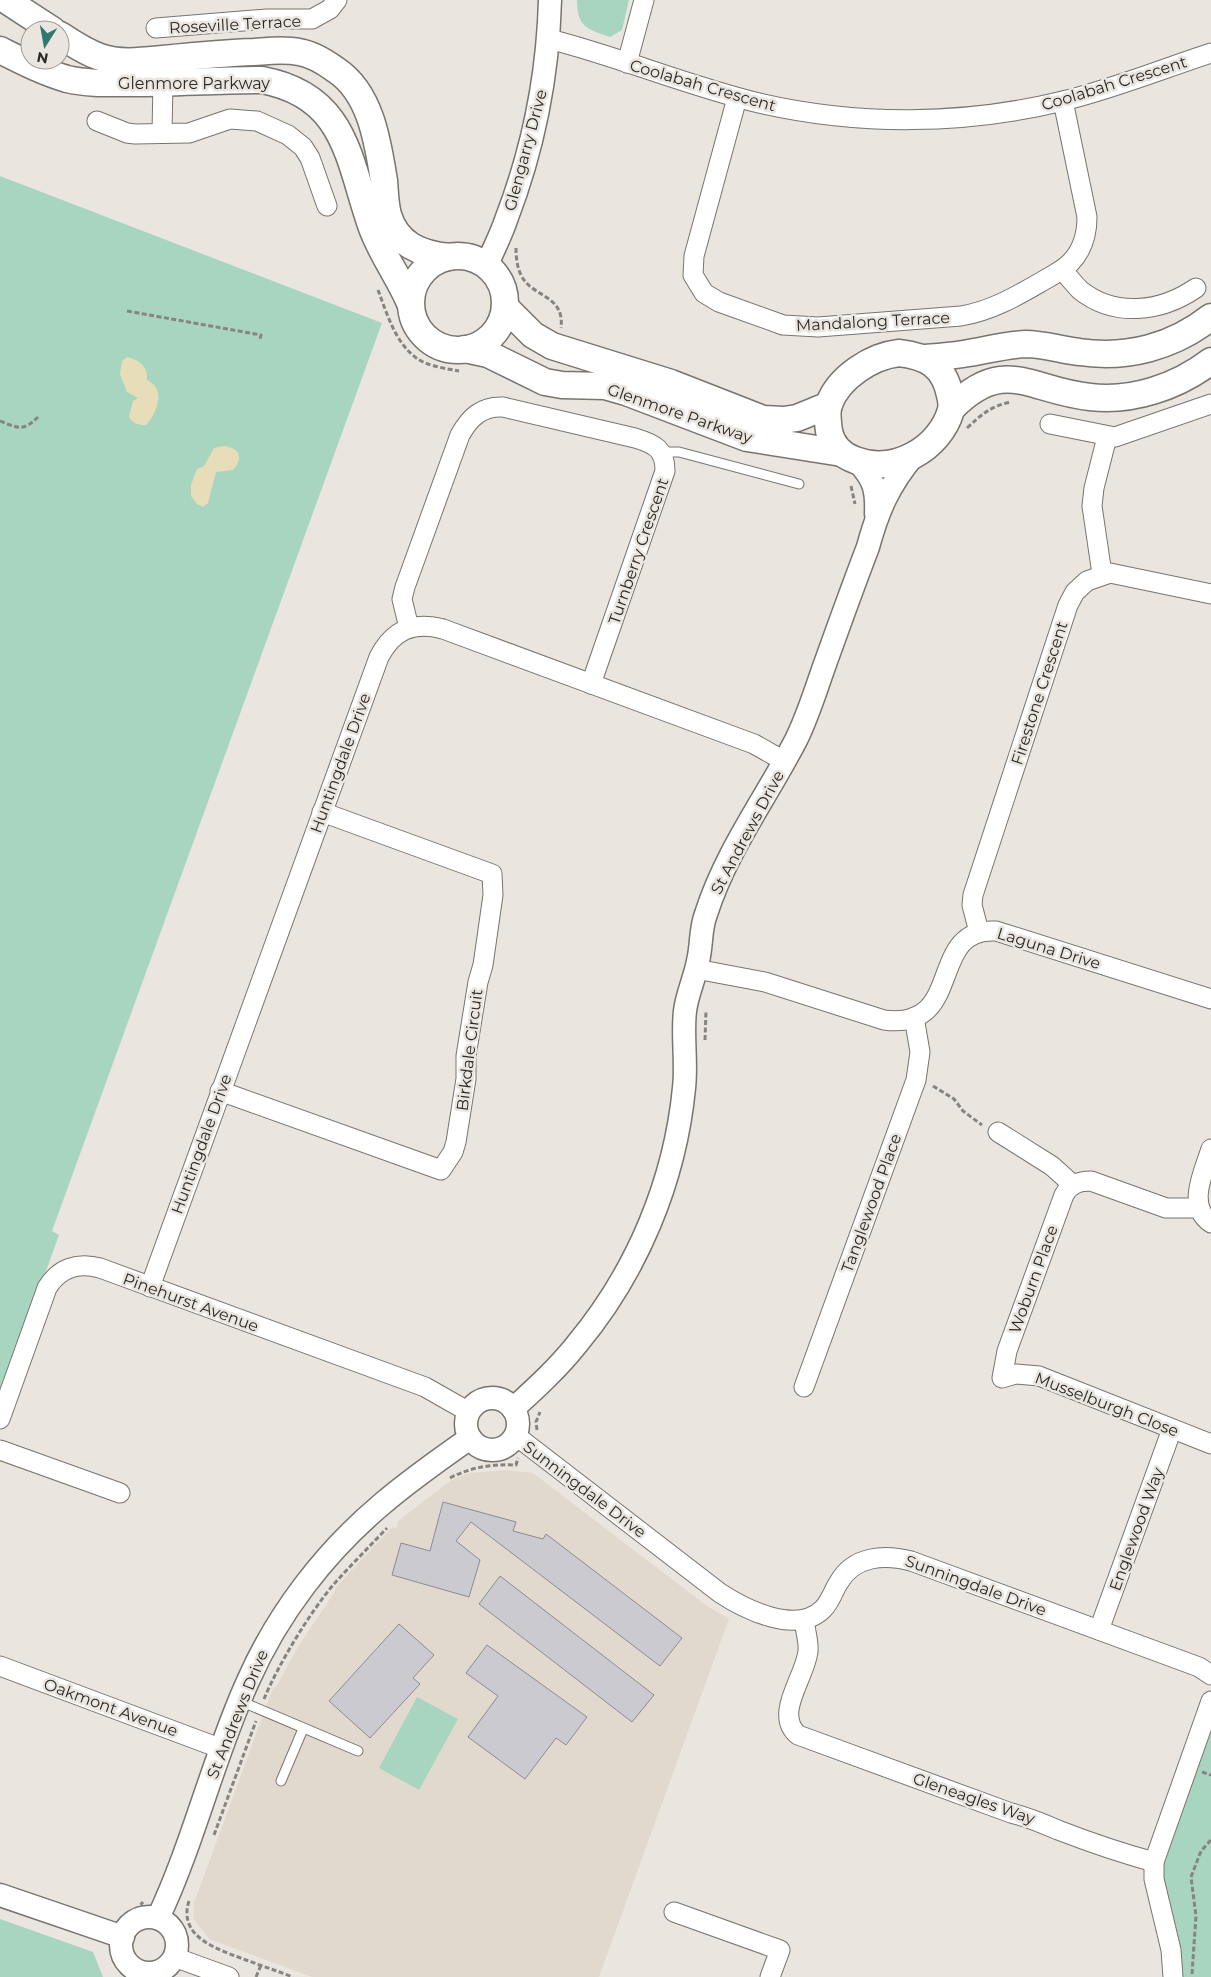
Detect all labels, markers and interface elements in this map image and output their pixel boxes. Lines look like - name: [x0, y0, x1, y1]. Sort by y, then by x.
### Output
- street label: Roseville Terrace: [168, 12, 302, 37]
- north arrow: [20, 20, 70, 70]
- text: N: [35, 48, 50, 68]
- street label: Coolabah Crescent: [1039, 52, 1190, 115]
- street label: Coolabah Crescent: [628, 56, 778, 116]
- street label: Glenmore Parkway: [118, 74, 270, 93]
- street label: Glengarry Drive: [500, 87, 551, 213]
- street label: Mandalong Terrace: [796, 308, 950, 335]
- street label: Glenmore Parkway: [605, 380, 755, 447]
- street label: Turnberry Crescent: [604, 475, 673, 627]
- street label: Firestone Crescent: [1007, 618, 1072, 767]
- street label: Huntingdale Drive: [306, 691, 375, 836]
- street label: St Andrews Drive: [707, 767, 788, 897]
- street label: Laguna Drive: [995, 924, 1103, 973]
- street label: Birkdale Circuit: [453, 988, 486, 1112]
- street label: Huntingdale Drive: [167, 1072, 236, 1217]
- street label: Tanglewood Place: [838, 1131, 905, 1275]
- street label: Woburn Place: [1005, 1223, 1062, 1336]
- street label: Pinehurst Avenue: [120, 1269, 261, 1336]
- street label: Musselburgh Close: [1032, 1368, 1181, 1441]
- street label: Sunningdale Drive: [520, 1437, 650, 1542]
- street label: Englewood Way: [1105, 1465, 1168, 1593]
- street label: Sunningdale Drive: [903, 1551, 1049, 1620]
- street label: St Andrews Drive: [203, 1647, 272, 1781]
- street label: Oakmont Avenue: [41, 1674, 180, 1741]
- street label: Gleneagles Way: [910, 1769, 1038, 1828]

